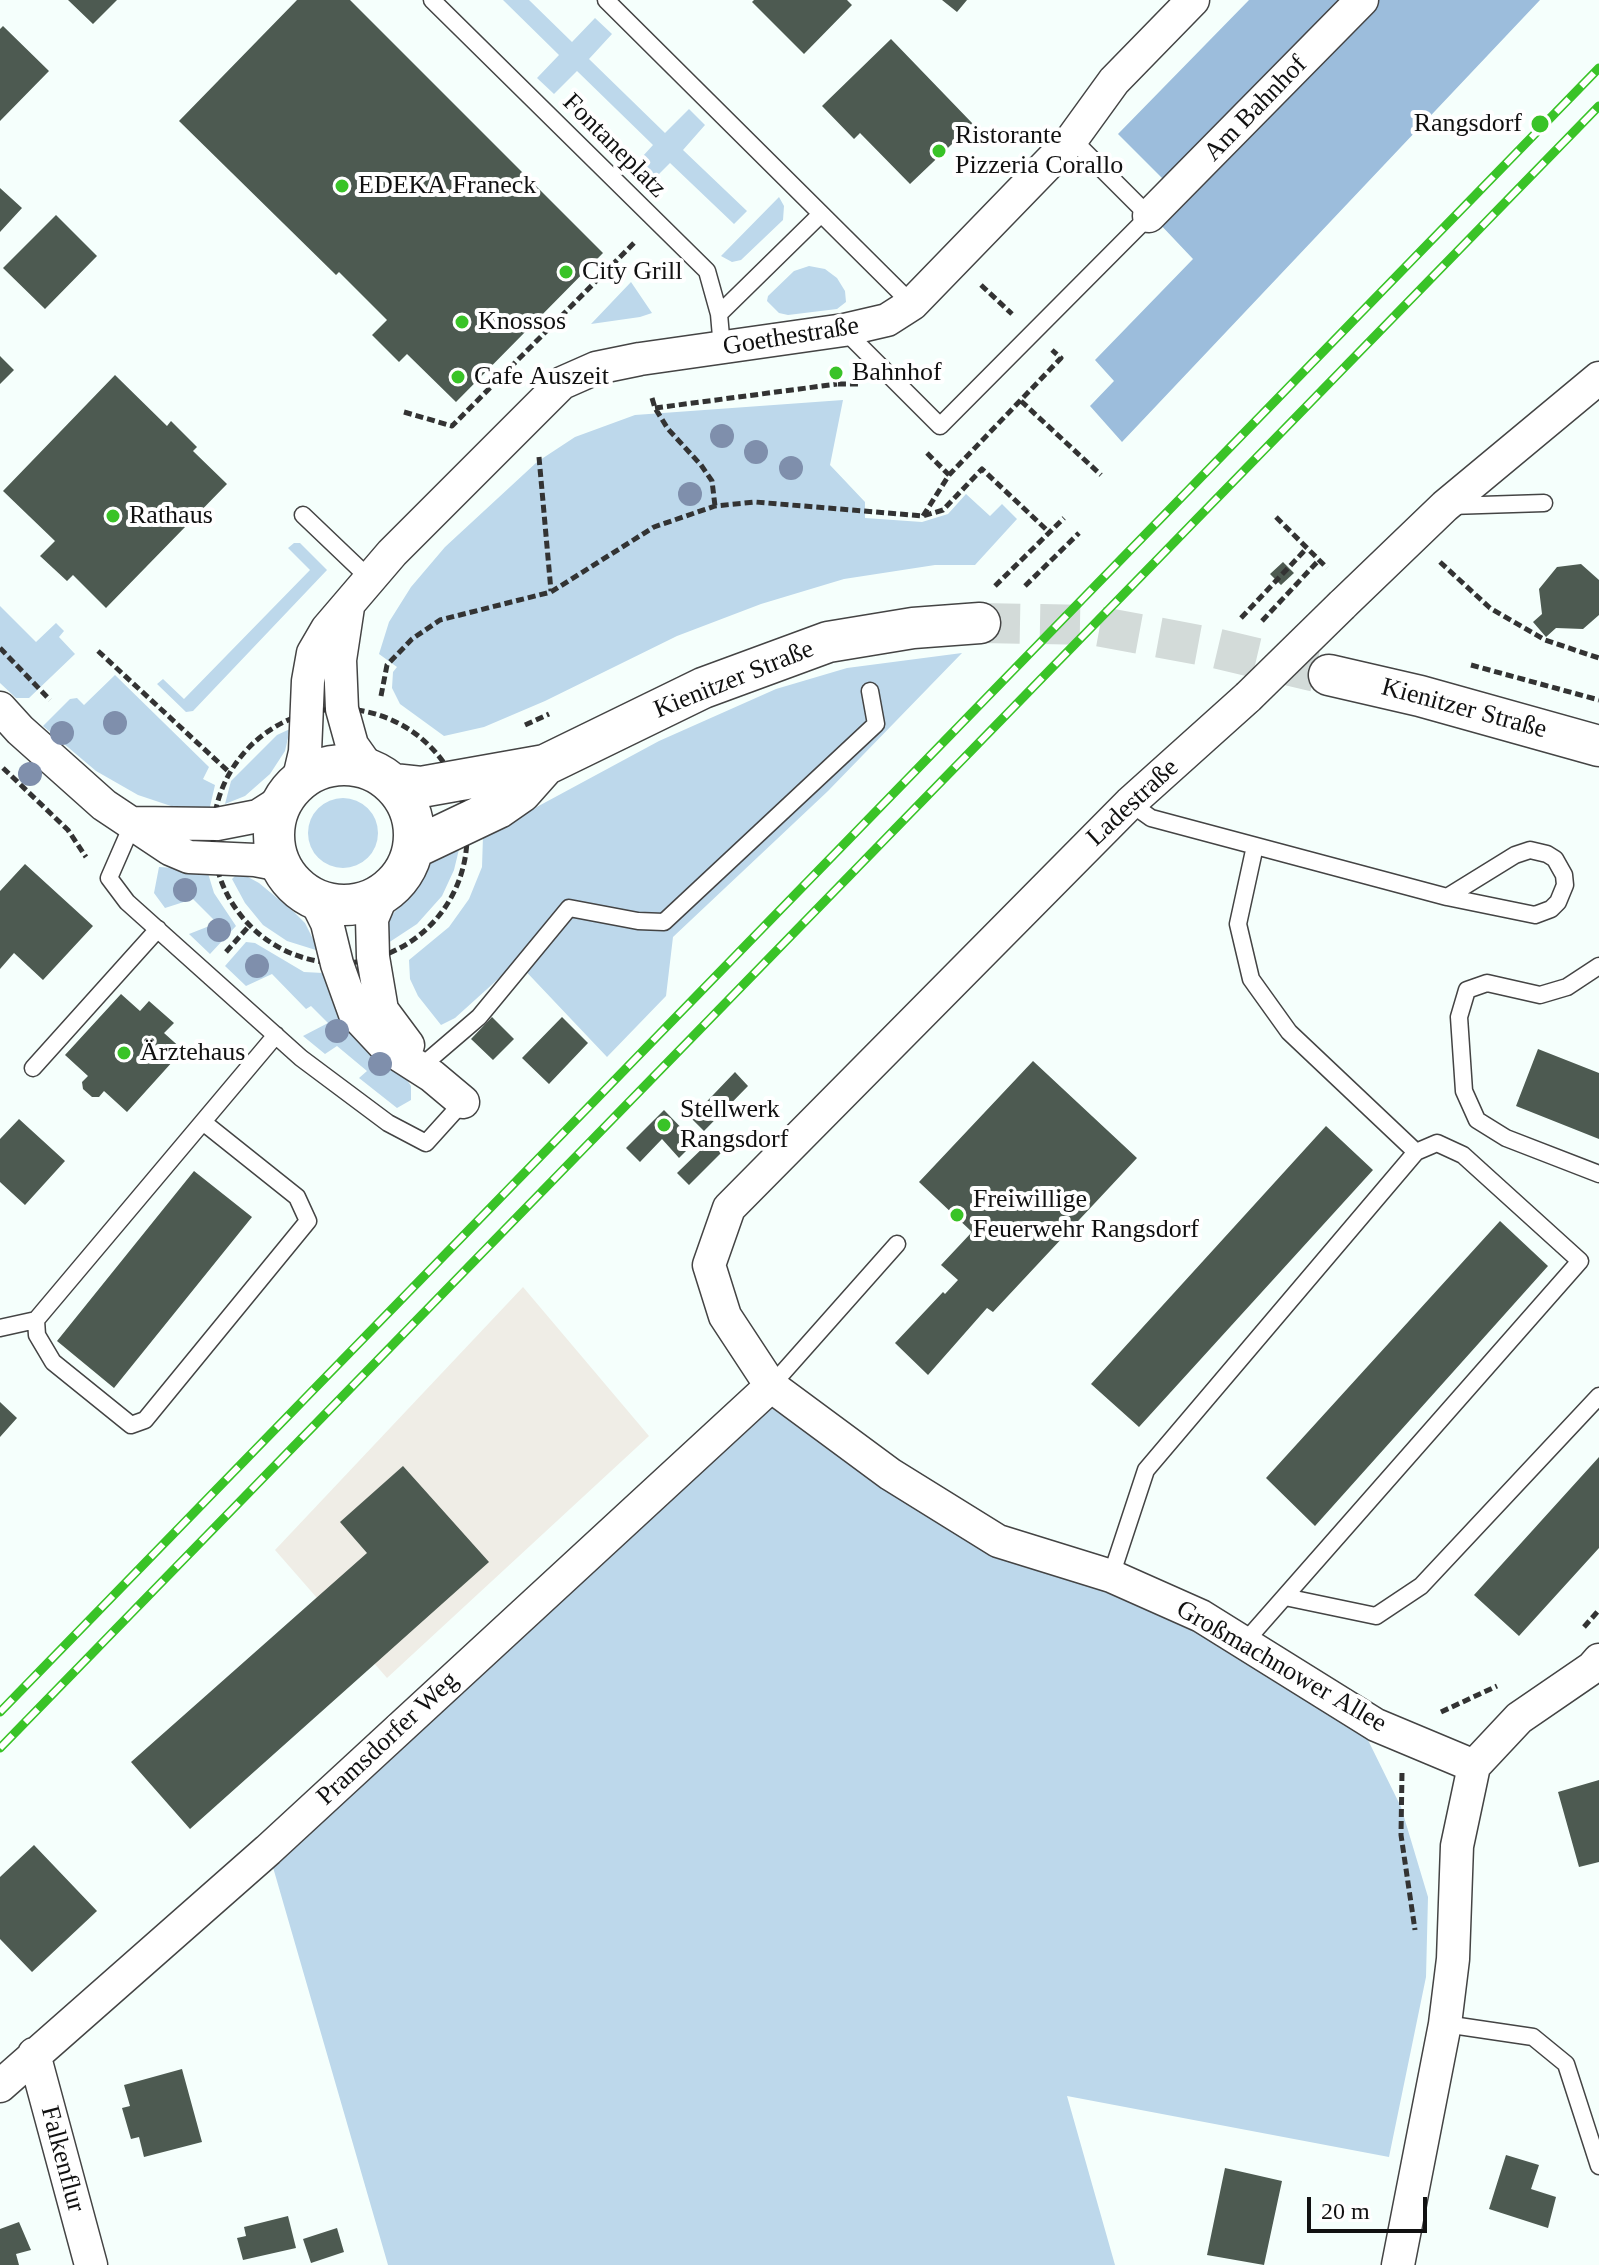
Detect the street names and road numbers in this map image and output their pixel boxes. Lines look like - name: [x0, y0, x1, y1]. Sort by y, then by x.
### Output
- street label: Am Bahnhof: [1198, 50, 1314, 168]
- street label: Fontaneplatz: [555, 87, 673, 205]
- street label: Goethestraße: [721, 311, 861, 363]
- street label: Kienitzer Straße: [650, 634, 818, 726]
- street label: Kienitzer Straße: [1378, 672, 1550, 746]
- street label: Ladestraße: [1081, 753, 1185, 853]
- street label: Großmachnower Allee: [1170, 1594, 1392, 1740]
- street label: Pramsdorfer Weg: [311, 1666, 465, 1812]
- street label: Falkenflur: [33, 2103, 91, 2215]

